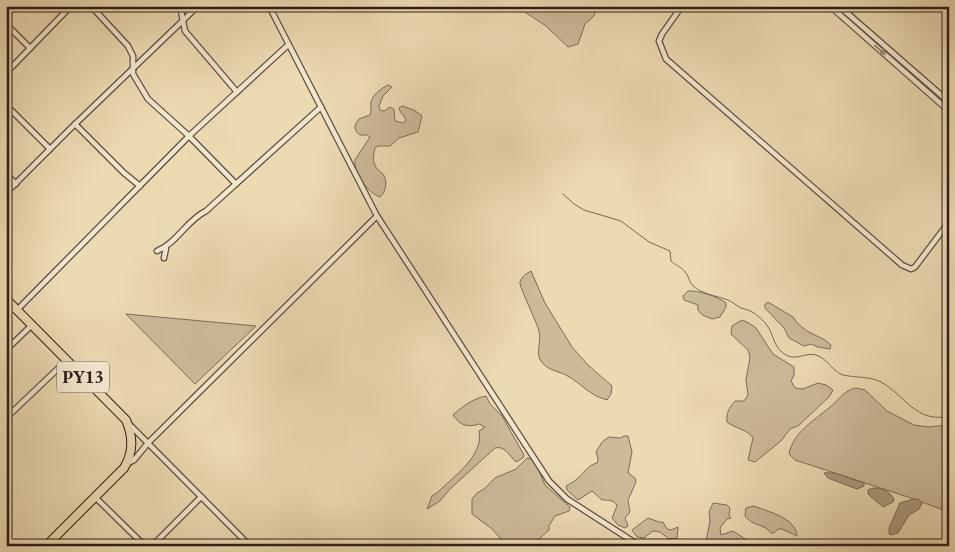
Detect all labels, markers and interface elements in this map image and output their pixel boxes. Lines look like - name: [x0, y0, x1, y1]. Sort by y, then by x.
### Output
- one-way arrow: [873, 44, 885, 56]
- road number: PY13: [57, 362, 109, 392]

